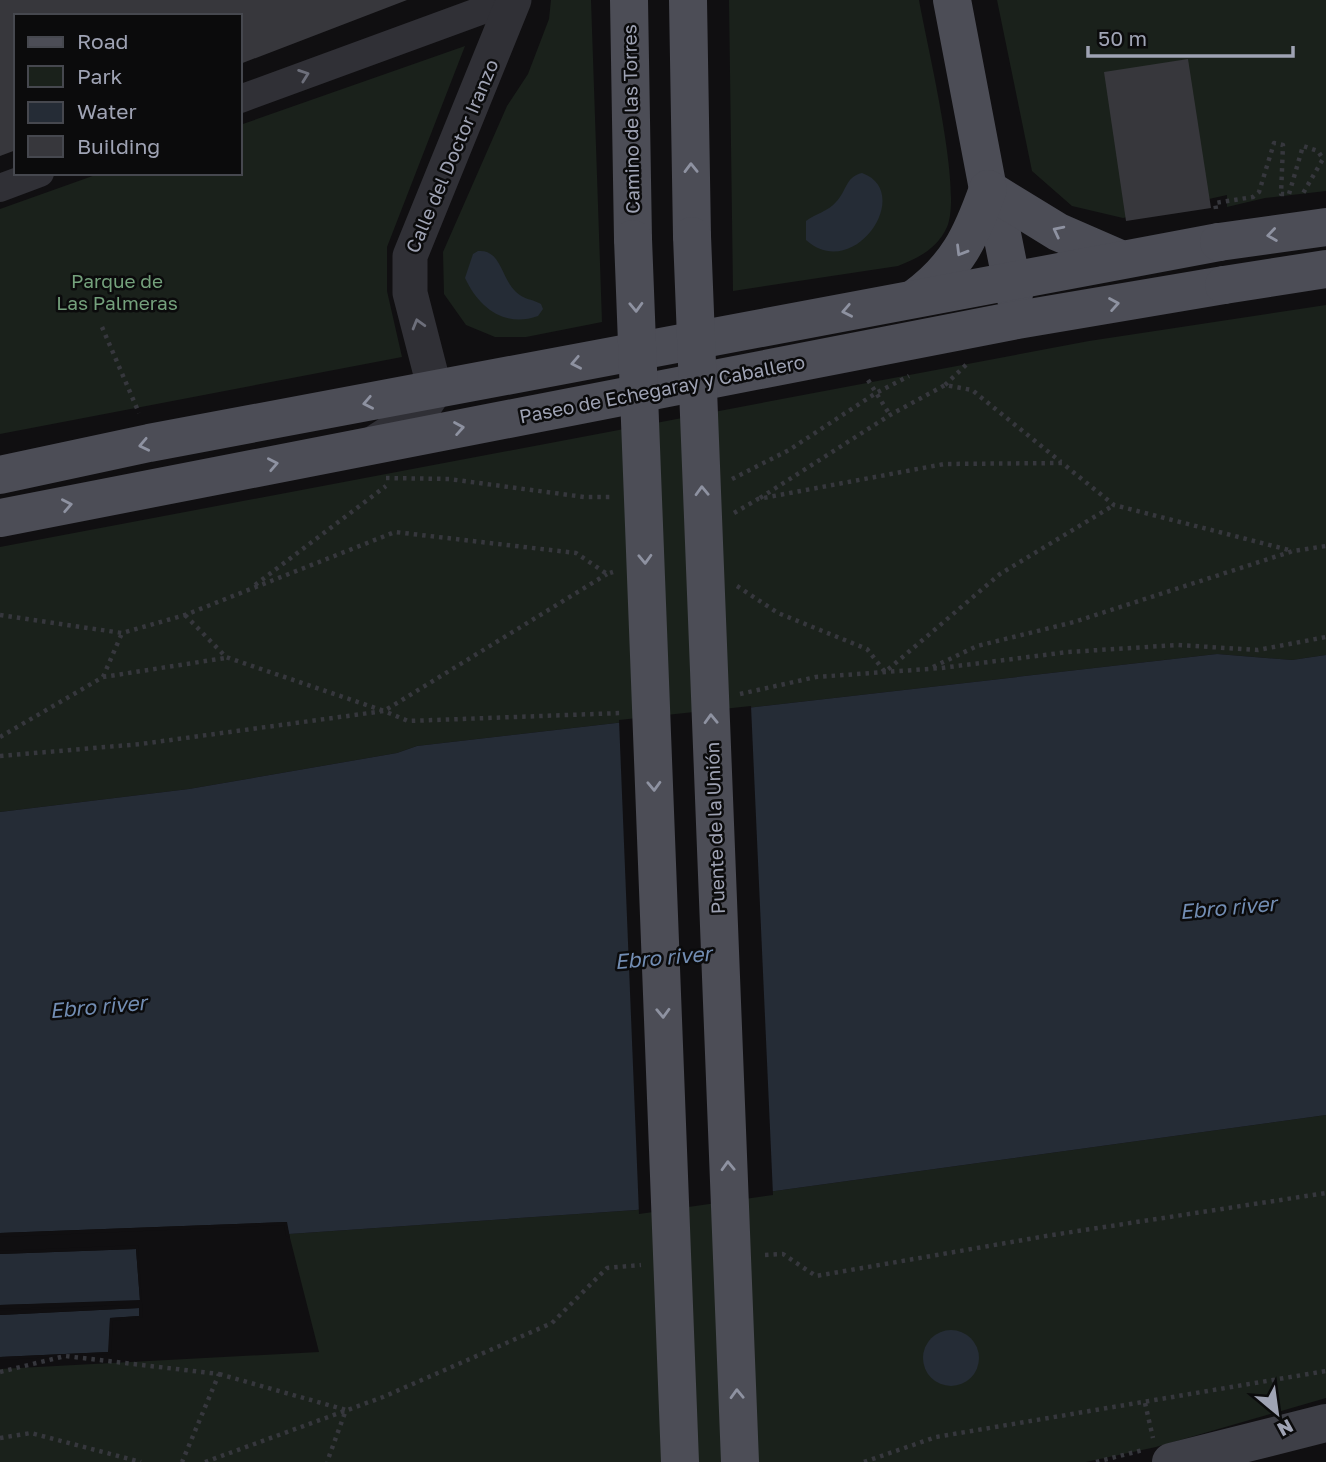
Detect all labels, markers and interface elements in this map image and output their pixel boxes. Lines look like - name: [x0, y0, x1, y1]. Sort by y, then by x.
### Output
- legend: [14, 14, 242, 175]
- scale bar: [1088, 14, 1293, 58]
- street label: Camino de las Torres: [617, 24, 644, 214]
- text: 50 m: [1098, 25, 1147, 51]
- text: Road: [77, 28, 128, 54]
- street label: Calle del Doctor Iranzo: [400, 56, 503, 256]
- text: Park: [77, 63, 123, 89]
- one-way arrow: [297, 69, 309, 83]
- text: Water: [77, 98, 137, 124]
- text: Building: [77, 133, 160, 159]
- one-way arrow: [683, 162, 698, 173]
- one-way arrow: [1053, 226, 1065, 240]
- one-way arrow: [1267, 227, 1278, 242]
- one-way arrow: [956, 243, 969, 256]
- park label: Parque de Las Palmeras: [56, 269, 178, 314]
- one-way arrow: [1108, 297, 1120, 312]
- one-way arrow: [628, 302, 644, 313]
- one-way arrow: [841, 303, 853, 318]
- one-way arrow: [412, 319, 426, 331]
- street label: Paseo de Echegaray y Caballero: [517, 349, 807, 428]
- one-way arrow: [570, 355, 582, 370]
- one-way arrow: [362, 395, 374, 410]
- one-way arrow: [453, 421, 465, 436]
- one-way arrow: [138, 436, 150, 451]
- one-way arrow: [267, 458, 279, 473]
- one-way arrow: [694, 486, 709, 497]
- one-way arrow: [61, 498, 73, 513]
- one-way arrow: [638, 553, 653, 564]
- one-way arrow: [703, 713, 718, 724]
- street label: Puente de la Unión: [700, 741, 729, 915]
- one-way arrow: [647, 781, 662, 792]
- water label: Ebro river: [1178, 890, 1280, 924]
- water label: Ebro river: [613, 940, 715, 974]
- water label: Ebro river: [48, 989, 150, 1023]
- one-way arrow: [655, 1008, 670, 1019]
- one-way arrow: [721, 1161, 736, 1172]
- north arrow: [1242, 1378, 1312, 1448]
- one-way arrow: [729, 1388, 744, 1399]
- text: N: [1274, 1415, 1297, 1442]

